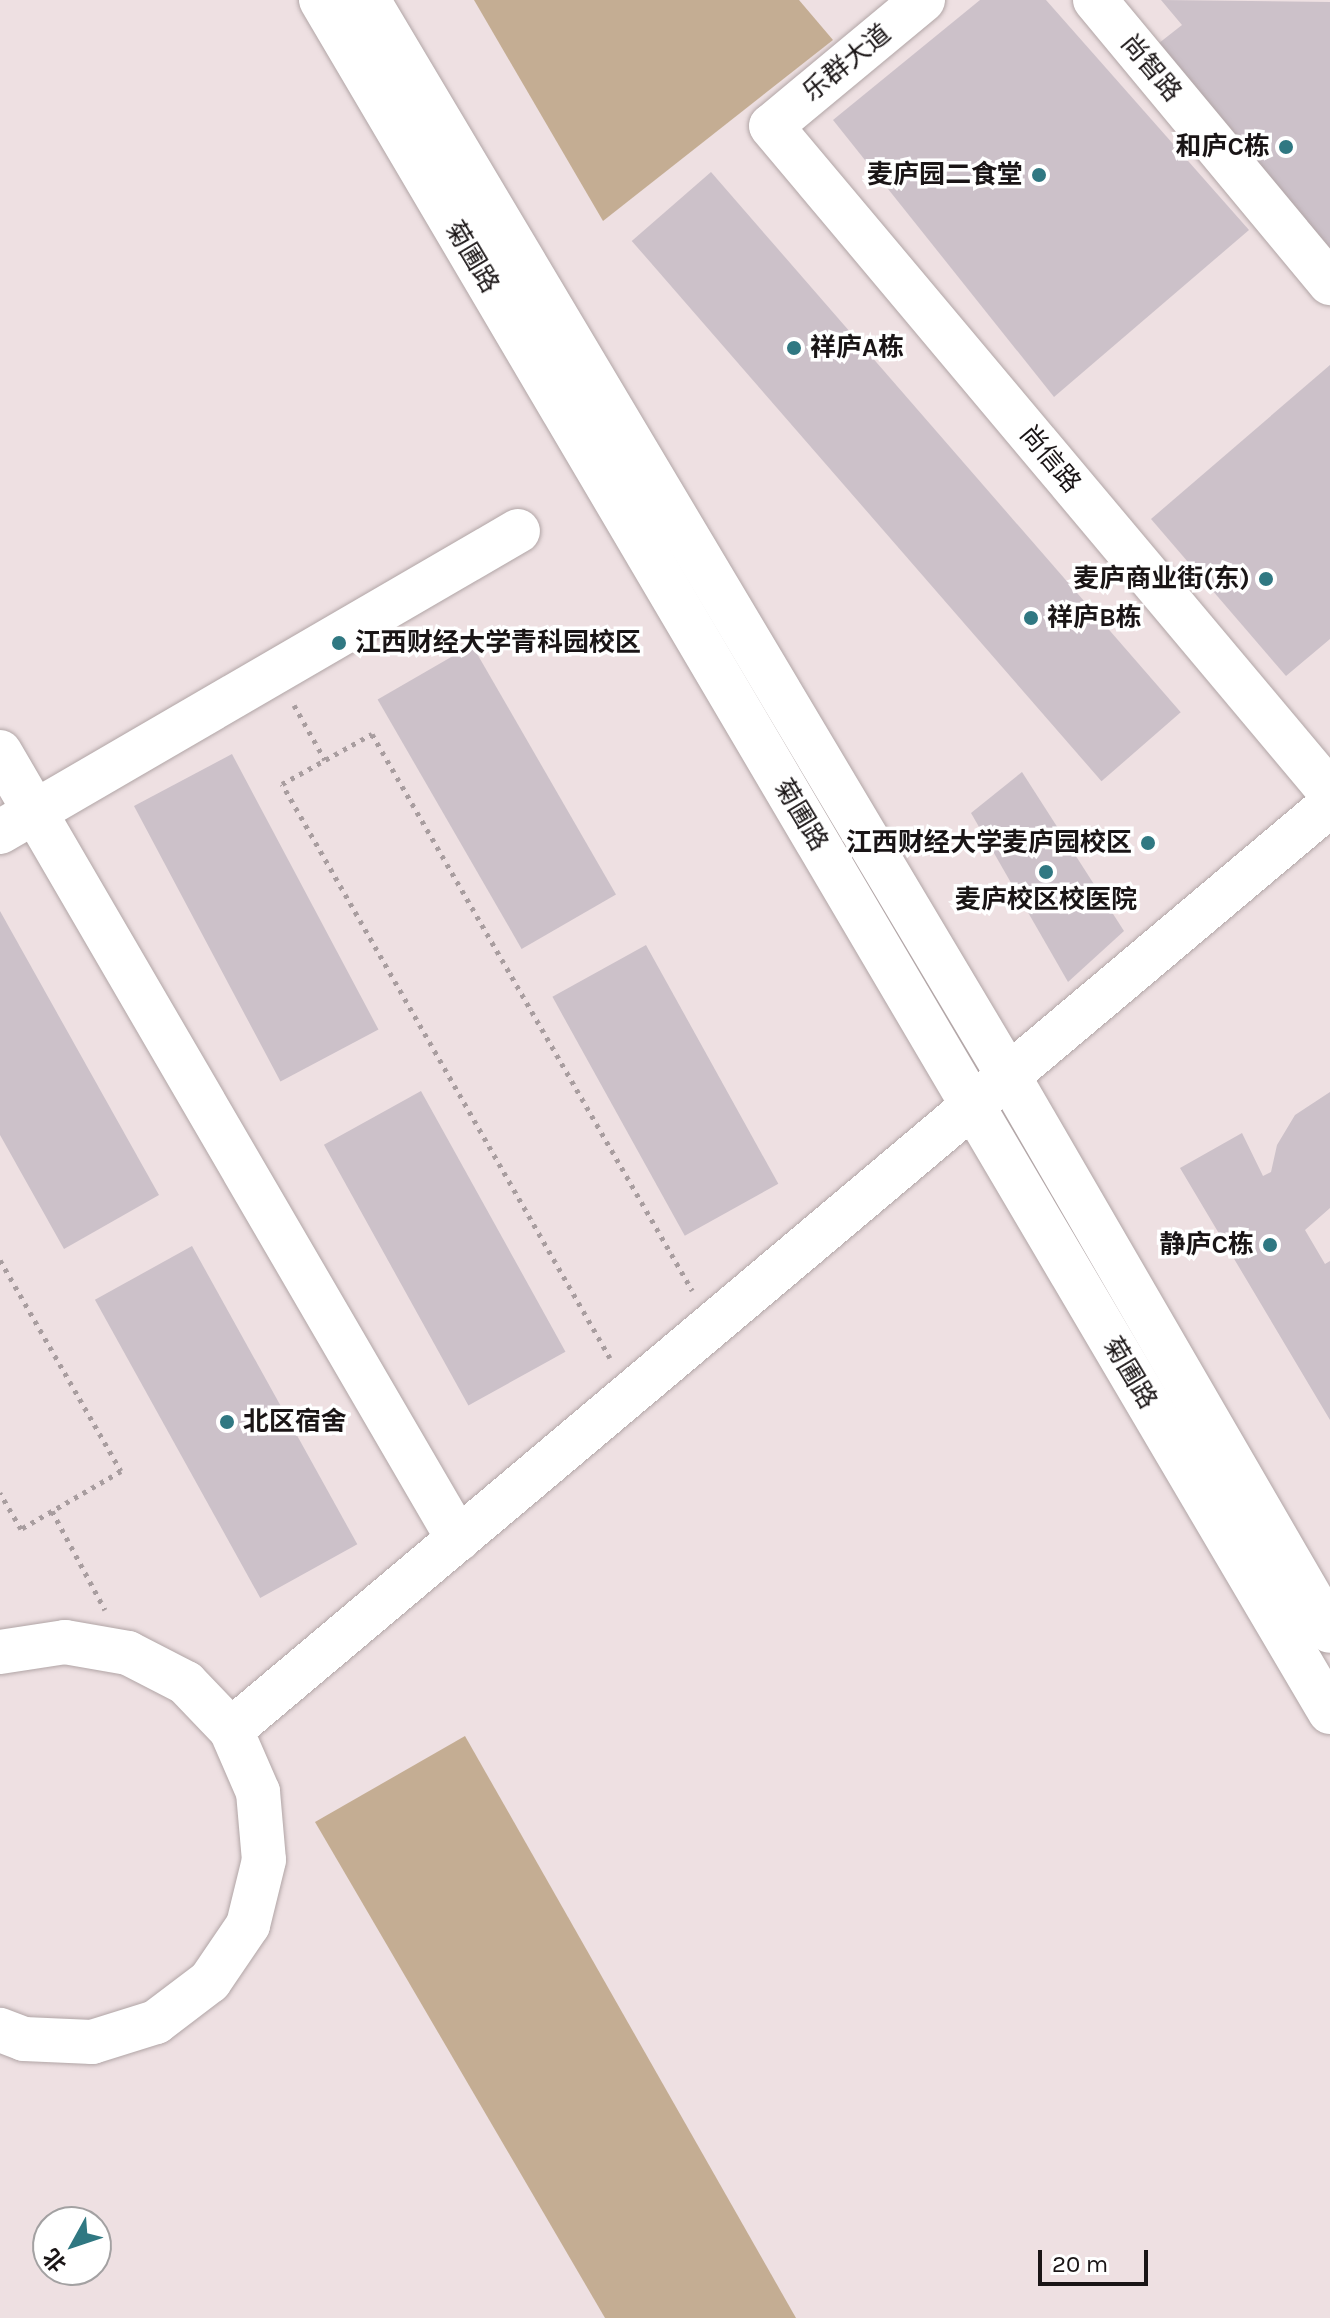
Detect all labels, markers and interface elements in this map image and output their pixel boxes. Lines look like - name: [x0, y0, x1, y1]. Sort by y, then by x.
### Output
- street label: 乐群大道: [797, 18, 897, 108]
- street label: 尚智路: [1114, 28, 1188, 108]
- place label: 和庐C栋: [1176, 131, 1270, 163]
- marker: 和庐C栋: [1277, 138, 1295, 156]
- place label: 麦庐园二食堂: [867, 159, 1023, 191]
- marker: 麦庐园二食堂: [1030, 166, 1048, 184]
- street label: 菊圃路: [439, 216, 505, 298]
- place label: 祥庐A栋: [810, 332, 904, 364]
- marker: 祥庐A栋: [785, 339, 803, 357]
- street label: 尚信路: [1013, 419, 1087, 499]
- place label: 麦庐商业街(东): [1073, 563, 1250, 595]
- marker: 麦庐商业街(东): [1257, 570, 1275, 588]
- place label: 祥庐B栋: [1047, 602, 1142, 634]
- marker: 祥庐B栋: [1022, 609, 1040, 627]
- place label: 江西财经大学青科园校区: [355, 627, 641, 659]
- marker: 江西财经大学青科园校区: [330, 634, 348, 652]
- street label: 菊圃路: [768, 774, 834, 856]
- place label: 江西财经大学麦庐园校区: [846, 827, 1132, 859]
- marker: 江西财经大学麦庐园校区: [1139, 834, 1157, 852]
- marker: 麦庐校区校医院: [1037, 863, 1055, 881]
- place label: 麦庐校区校医院: [955, 884, 1137, 916]
- place label: 静庐C栋: [1160, 1229, 1254, 1261]
- marker: 静庐C栋: [1261, 1236, 1279, 1254]
- street label: 菊圃路: [1097, 1332, 1163, 1414]
- place label: 北区宿舍: [243, 1406, 347, 1438]
- marker: 北区宿舍: [218, 1413, 236, 1431]
- north arrow: [32, 2206, 112, 2286]
- scale bar: [1042, 2234, 1152, 2284]
- text: 北: [38, 2243, 72, 2277]
- text: 20 m: [1052, 2250, 1108, 2278]

